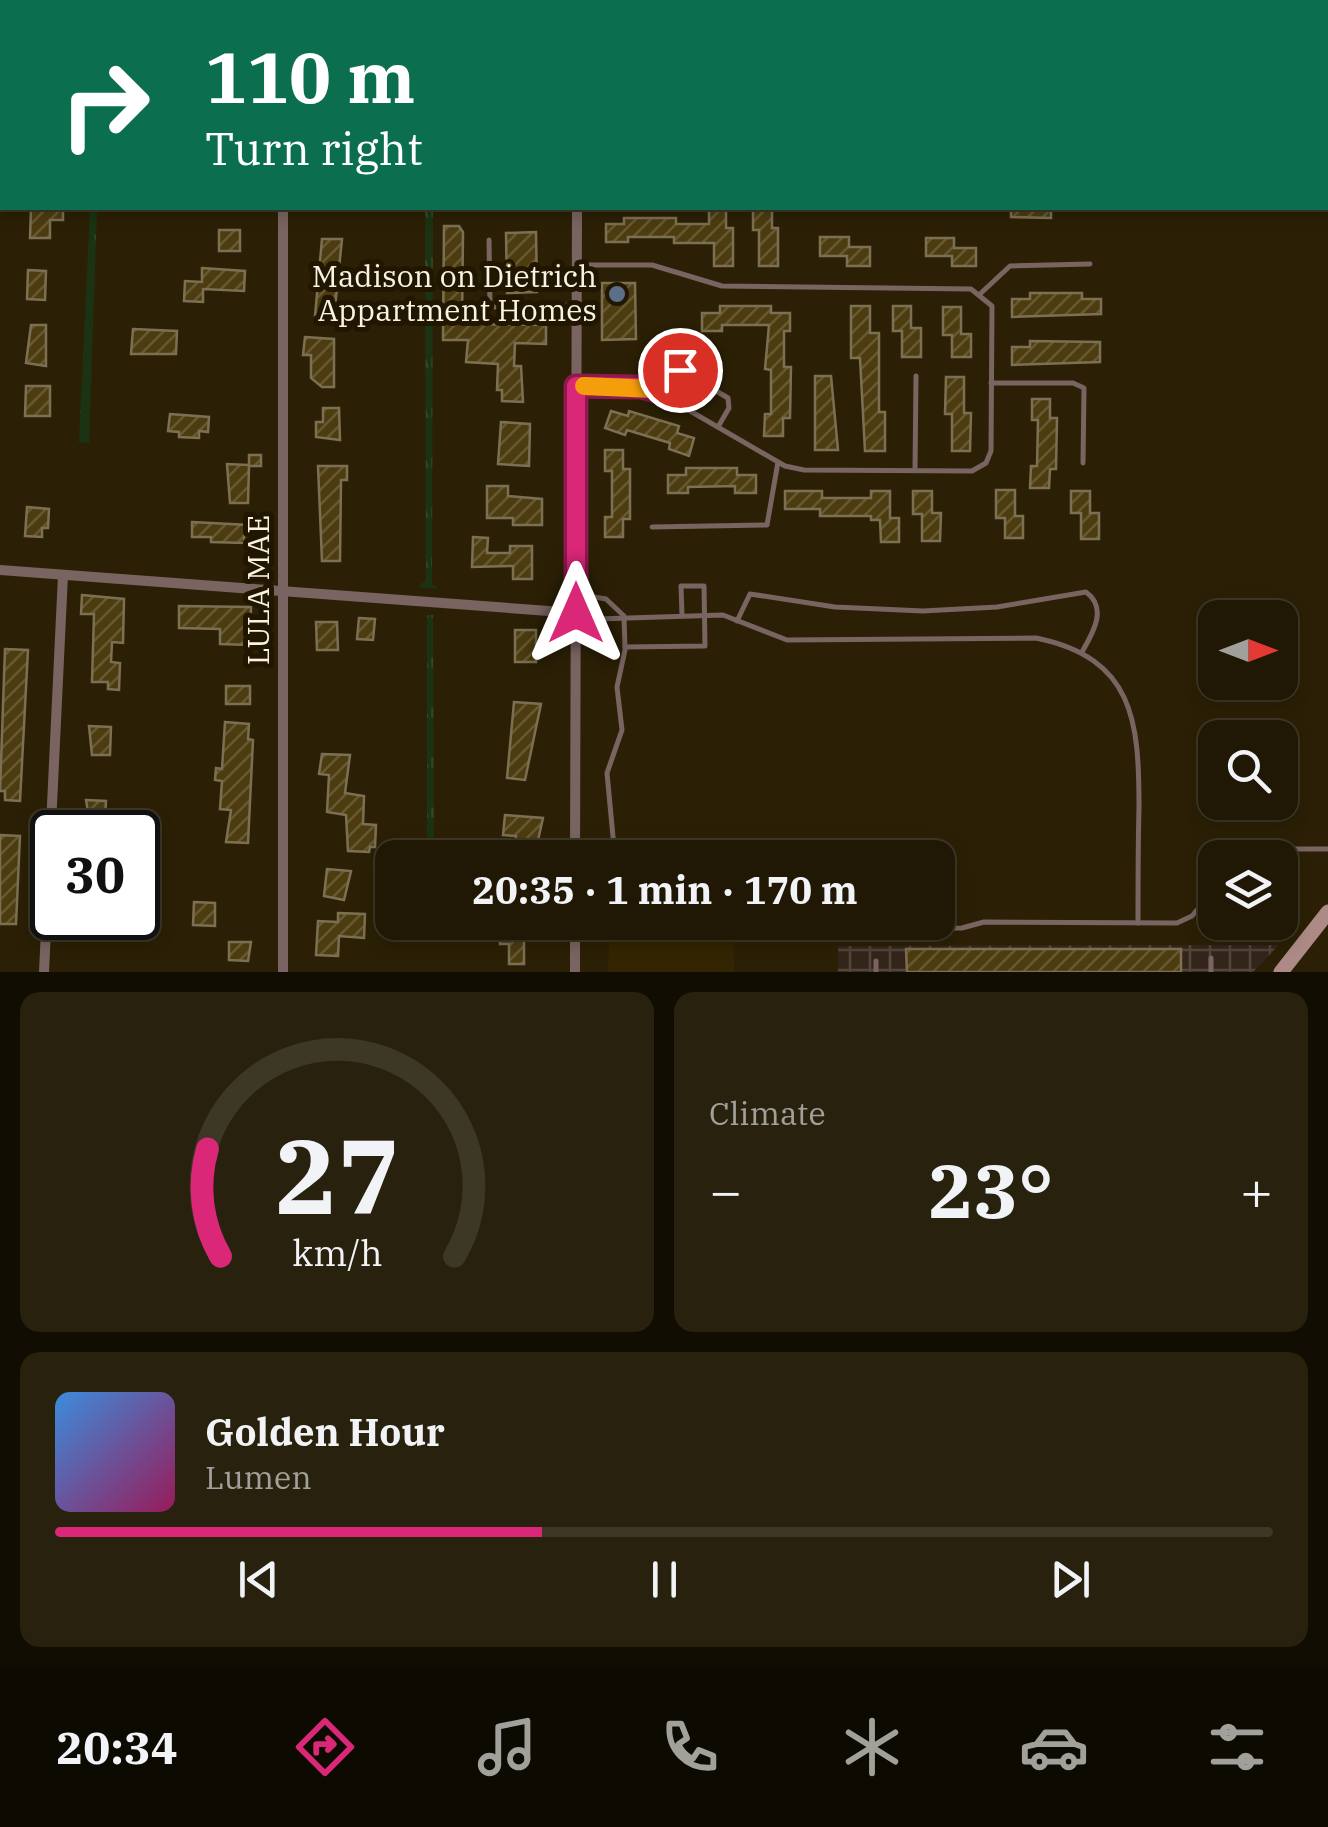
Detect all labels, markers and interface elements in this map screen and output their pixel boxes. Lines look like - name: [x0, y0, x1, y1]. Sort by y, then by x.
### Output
- text: 110 m: [205, 31, 415, 122]
- icon: right: [40, 40, 170, 170]
- text: Turn right: [205, 119, 423, 177]
- place label: Madison on Dietrich Appartment Homes: [312, 256, 597, 329]
- marker: Madison on Dietrich Appartment Homes: [606, 283, 628, 305]
- pin: [638, 328, 723, 413]
- icon: arrive: [653, 343, 708, 398]
- street label: LULA MAE: [238, 515, 277, 665]
- position arrow: [524, 561, 628, 665]
- north arrow: [1198, 600, 1298, 700]
- map controls: [1198, 600, 1298, 940]
- button: search: [1198, 720, 1298, 820]
- speed limit sign: 30: [30, 810, 160, 940]
- button: layers: [1198, 840, 1298, 940]
- text: 20:35 · 1 min · 170 m: [472, 865, 858, 914]
- text: Climate: [709, 1092, 826, 1134]
- text: 27: [275, 1107, 399, 1243]
- text: 23°: [928, 1141, 1054, 1239]
- text: −: [709, 1155, 742, 1226]
- text: +: [1240, 1155, 1273, 1226]
- text: km/h: [292, 1229, 382, 1276]
- text: Golden Hour: [205, 1407, 445, 1456]
- text: Lumen: [205, 1456, 312, 1498]
- icon: previous: [231, 1552, 286, 1607]
- icon: pause: [637, 1552, 692, 1607]
- icon: next: [1043, 1552, 1098, 1607]
- icon: directions: [290, 1712, 360, 1782]
- icon: music: [472, 1712, 542, 1782]
- icon: phone: [655, 1712, 725, 1782]
- icon: climate: [837, 1712, 907, 1782]
- icon: car: [1019, 1712, 1089, 1782]
- icon: filters: [1202, 1712, 1272, 1782]
- text: 20:34: [56, 1718, 178, 1776]

